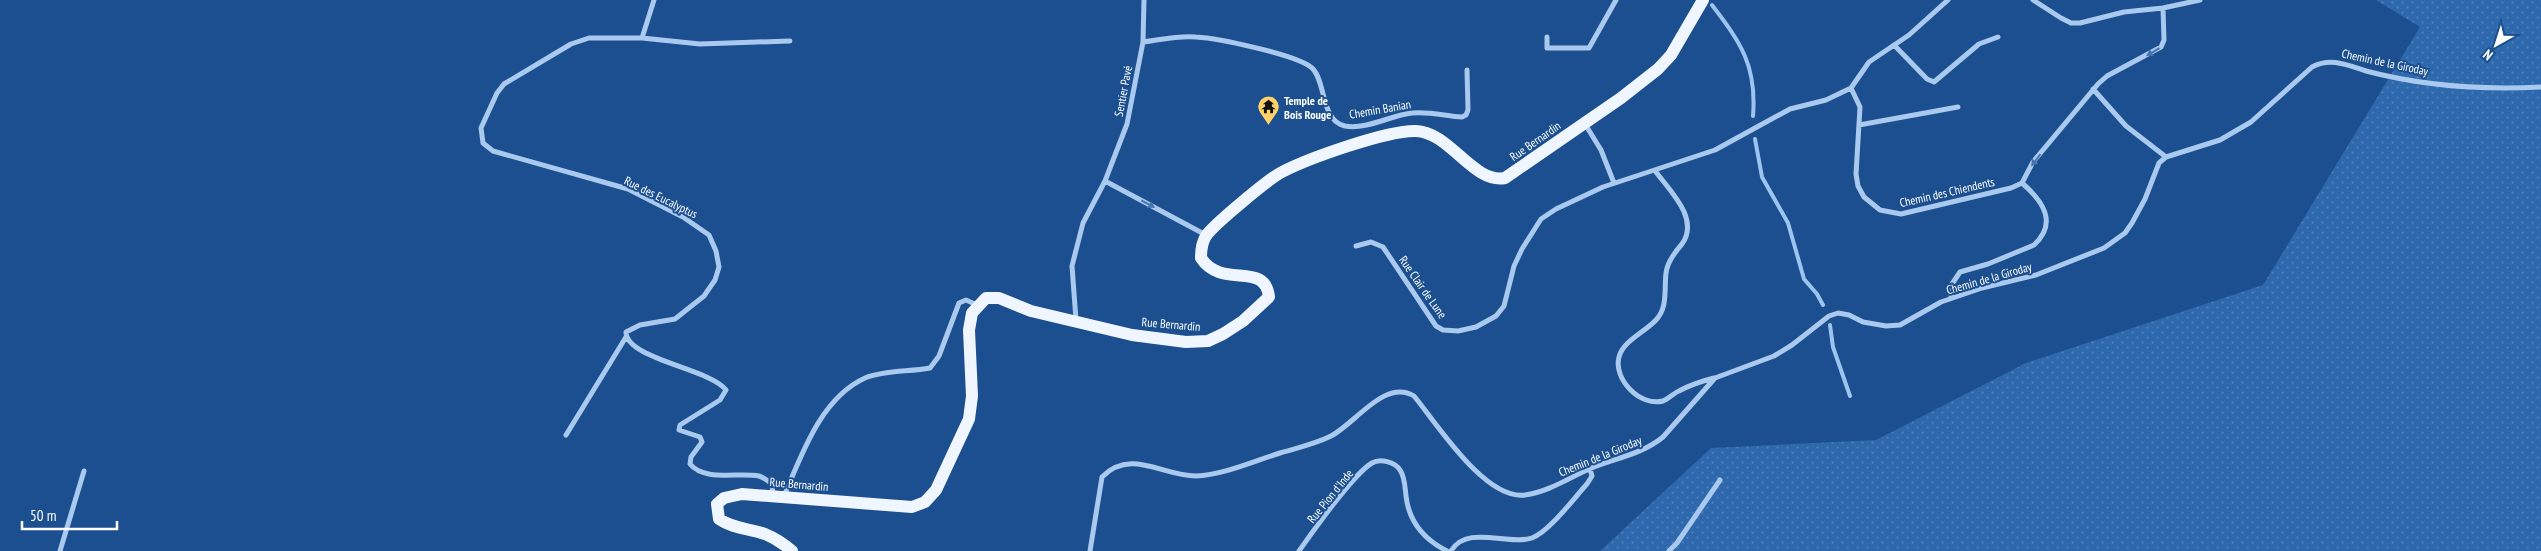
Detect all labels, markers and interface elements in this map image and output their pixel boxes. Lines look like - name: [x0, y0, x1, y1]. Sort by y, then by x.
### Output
- north arrow: [2471, 20, 2521, 70]
- street label: Chemin de la Giroday: [2340, 45, 2430, 79]
- text: N: [2479, 46, 2496, 64]
- one-way arrow: [2147, 47, 2160, 56]
- street label: Sentier Pavé: [1111, 64, 1135, 118]
- place label: Temple de Bois Rouge: [1284, 93, 1331, 122]
- temple icon: Temple de Bois Rouge: [1256, 95, 1280, 126]
- street label: Chemin Banian: [1348, 96, 1412, 122]
- street label: Rue Bernardin: [1507, 118, 1563, 164]
- one-way arrow: [2030, 153, 2041, 166]
- street label: Rue des Eucalyptus: [622, 173, 700, 221]
- street label: Chemin des Chiendents: [1898, 174, 1996, 210]
- one-way arrow: [1141, 200, 1155, 208]
- street label: Rue Clair de Lune: [1396, 253, 1450, 321]
- street label: Chemin de la Giroday: [1944, 258, 2034, 297]
- street label: Rue Bernardin: [1141, 314, 1201, 334]
- street label: Chemin de la Giroday: [1556, 432, 1644, 479]
- street label: Rue Pion d'Inde: [1304, 466, 1356, 526]
- street label: Rue Bernardin: [769, 474, 829, 494]
- scale bar: [22, 498, 118, 530]
- text: 50 m: [30, 506, 56, 525]

